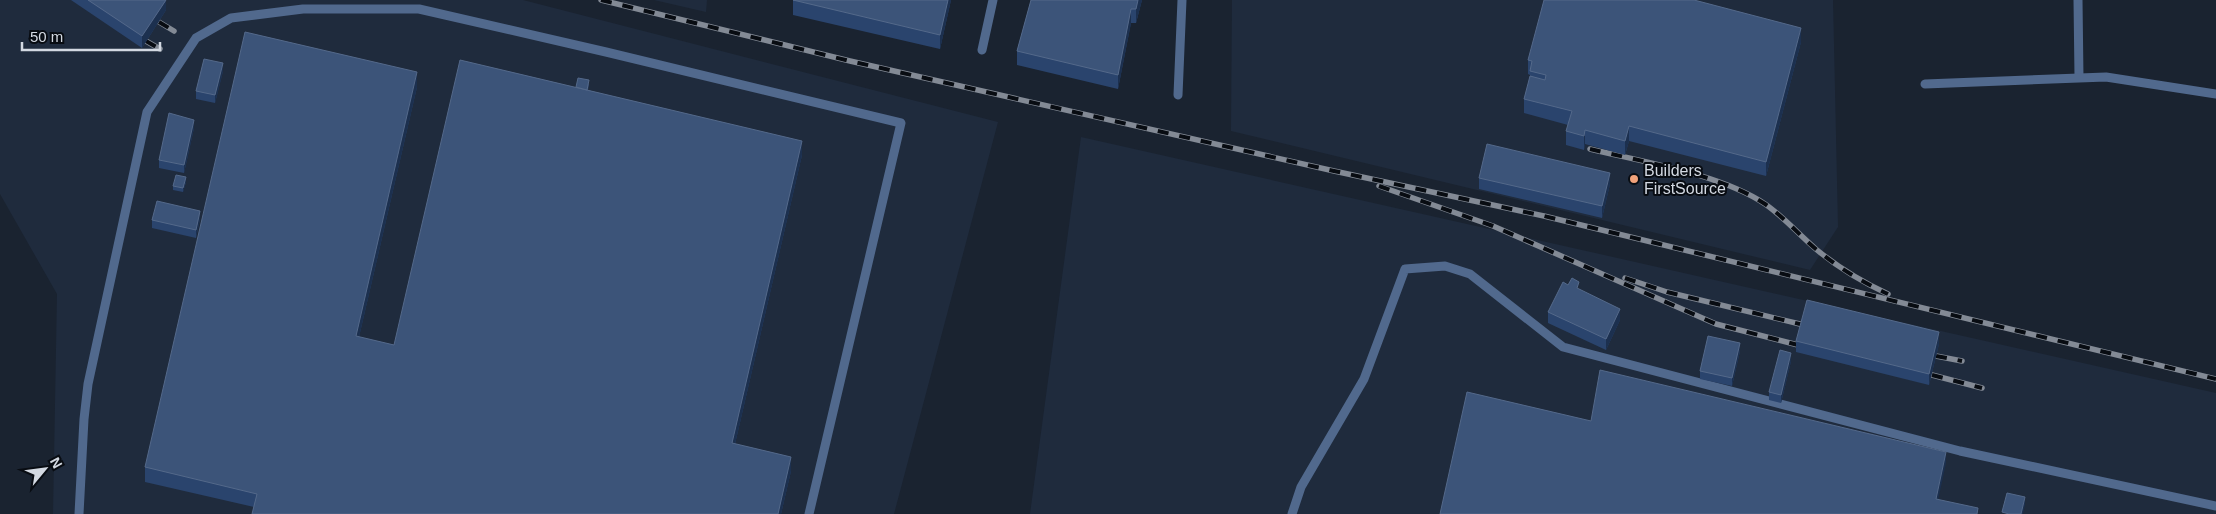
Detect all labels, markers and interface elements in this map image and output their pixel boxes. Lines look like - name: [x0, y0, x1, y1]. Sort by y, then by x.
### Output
- scale bar: [22, 20, 160, 52]
- text: 50 m: [30, 28, 63, 45]
- place label: Builders FirstSource: [1644, 162, 1726, 197]
- marker: Builders FirstSource: [1628, 173, 1640, 185]
- north arrow: [20, 444, 70, 494]
- text: N: [47, 454, 66, 471]

